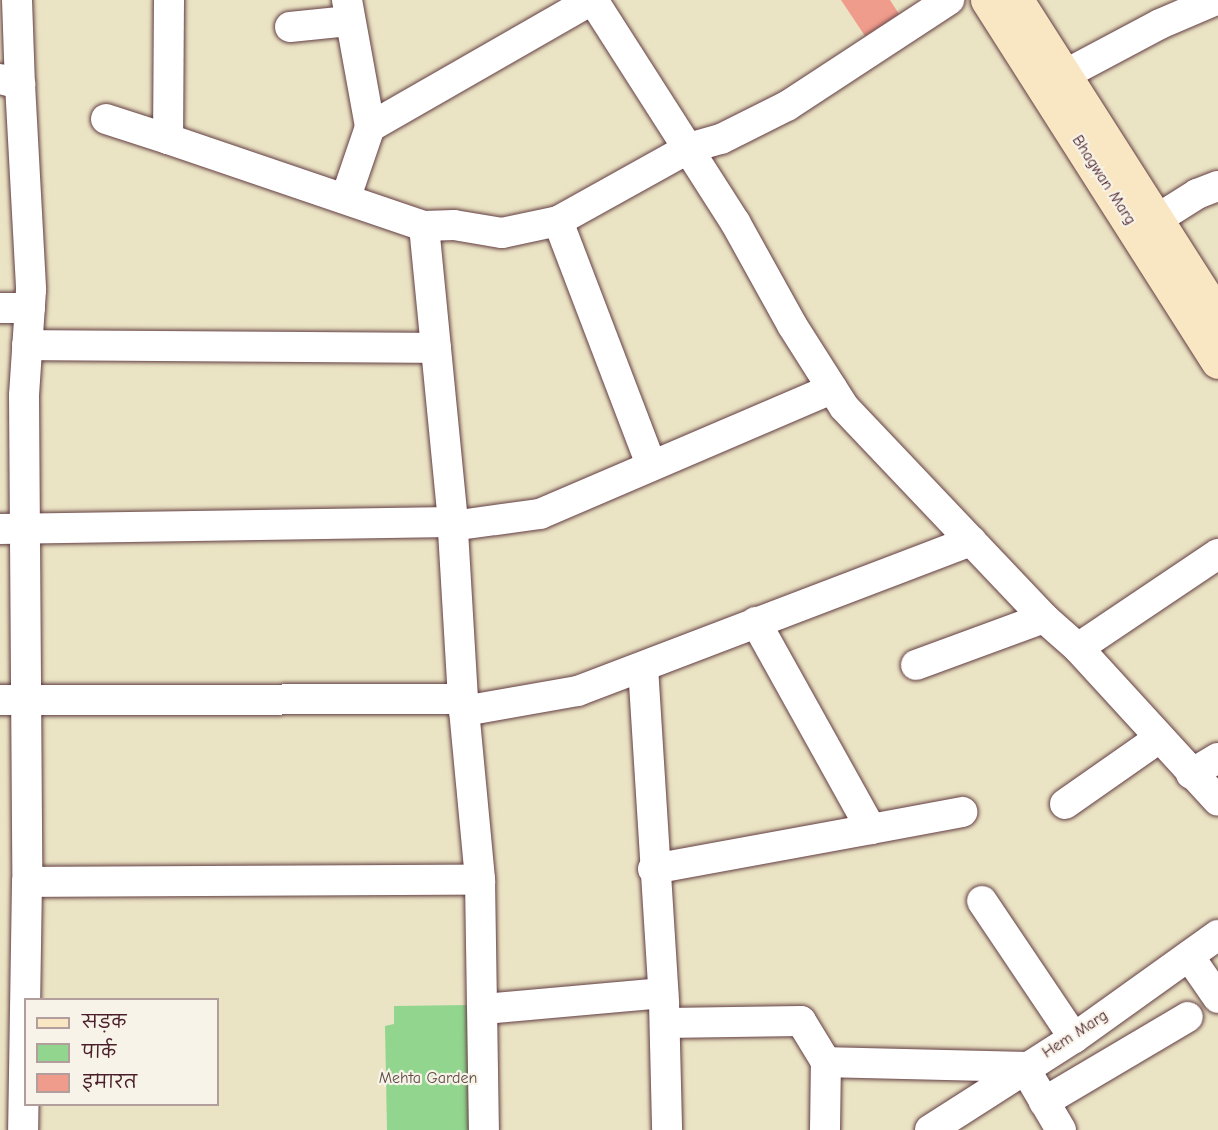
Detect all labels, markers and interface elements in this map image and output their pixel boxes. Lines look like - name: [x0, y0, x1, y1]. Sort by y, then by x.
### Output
- street label: Bhagwan Marg: [1068, 132, 1140, 228]
- legend: [24, 998, 219, 1106]
- street label: Hem Marg: [1039, 1006, 1111, 1062]
- text: सड़क: [82, 1012, 126, 1033]
- text: पार्क: [82, 1042, 116, 1063]
- park label: Mehta Garden: [379, 1068, 477, 1088]
- text: इमारत: [82, 1072, 137, 1093]

